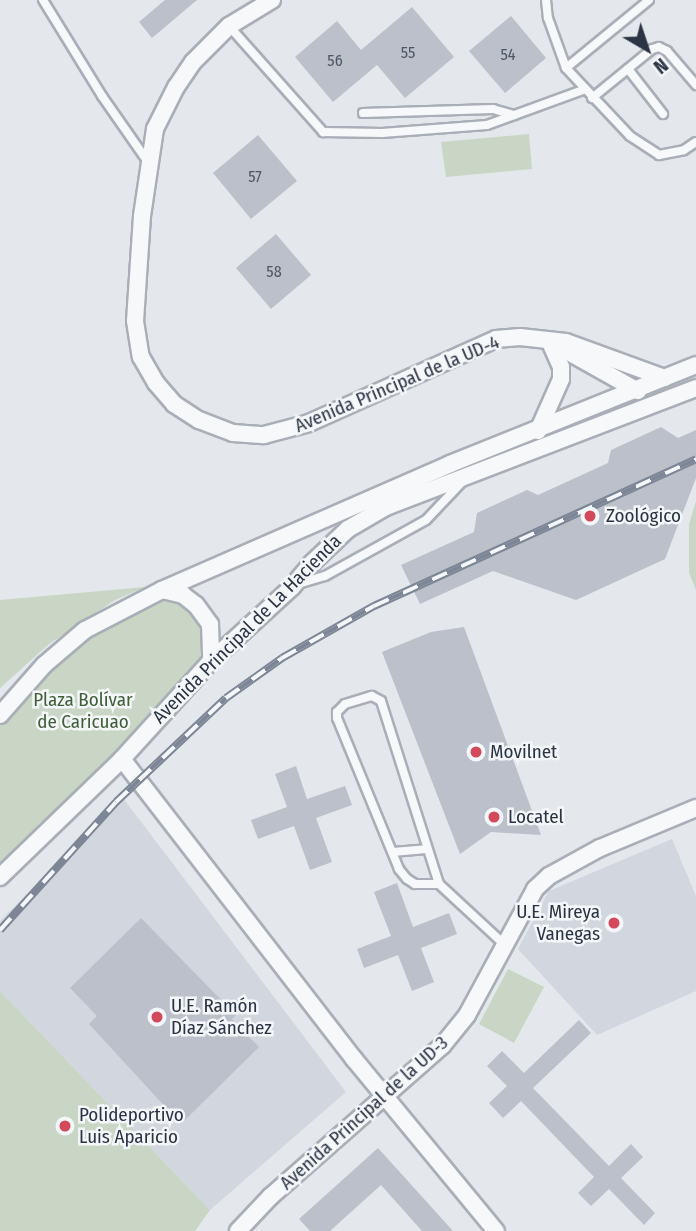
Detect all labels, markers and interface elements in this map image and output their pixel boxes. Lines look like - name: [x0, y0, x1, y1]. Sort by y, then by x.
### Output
- north arrow: [612, 14, 682, 84]
- house number: 55: [401, 43, 415, 63]
- house number: 54: [500, 45, 516, 65]
- house number: 56: [327, 51, 343, 71]
- text: N: [649, 53, 672, 78]
- house number: 57: [248, 167, 262, 187]
- house number: 58: [266, 262, 282, 282]
- street label: Avenida Principal de la UD-4: [291, 331, 503, 437]
- place label: Zoológico: [606, 505, 681, 527]
- marker: Zoológico: [580, 506, 600, 526]
- street label: Avenida Principal de La Hacienda: [148, 530, 346, 728]
- park label: Plaza Bolívar de Caricuao: [33, 689, 133, 733]
- place label: Movilnet: [490, 741, 557, 763]
- marker: Movilnet: [468, 744, 484, 760]
- place label: Locatel: [508, 806, 564, 828]
- marker: Locatel: [486, 809, 502, 825]
- place label: U.E. Mireya Vanegas: [516, 901, 600, 945]
- marker: U.E. Mireya Vanegas: [606, 915, 622, 931]
- place label: U.E. Ramón Díaz Sánchez: [171, 995, 272, 1039]
- marker: U.E. Ramón Díaz Sánchez: [149, 1009, 165, 1025]
- street label: Avenida Principal de la UD-3: [275, 1031, 453, 1195]
- place label: Polideportivo Luis Aparicio: [79, 1104, 184, 1148]
- marker: Polideportivo Luis Aparicio: [57, 1118, 73, 1134]

